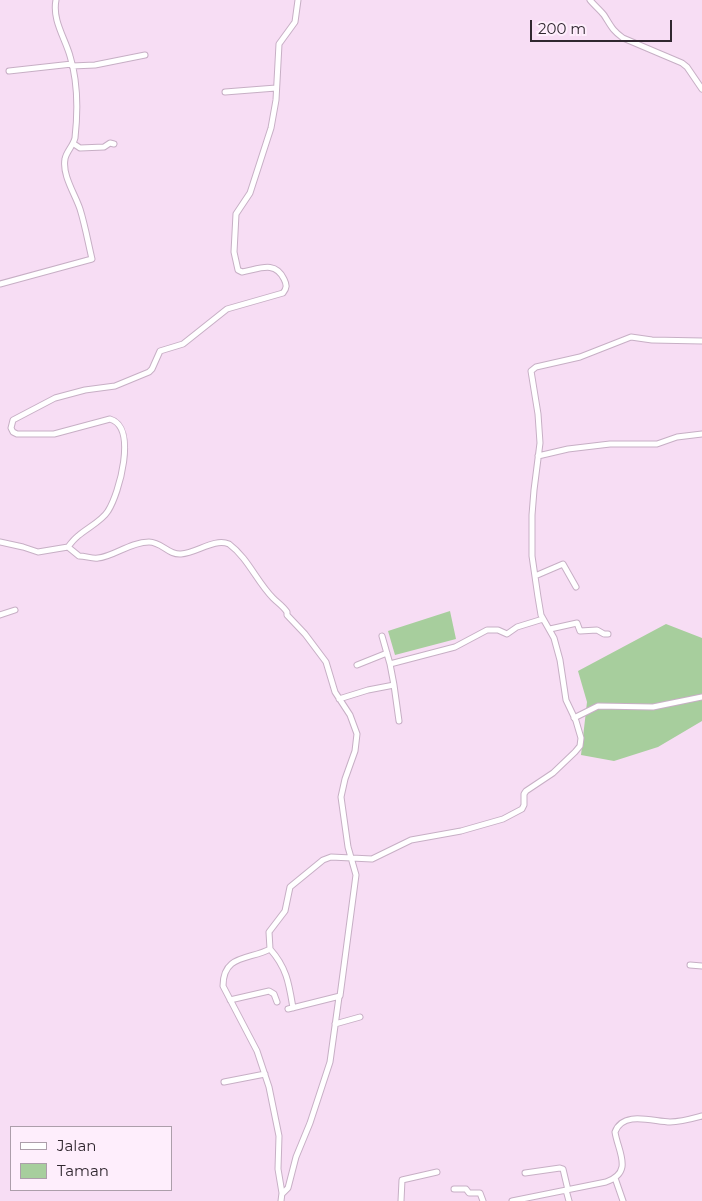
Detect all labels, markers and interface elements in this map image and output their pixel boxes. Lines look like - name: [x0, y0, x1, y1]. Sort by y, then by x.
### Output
- scale bar: [532, 10, 674, 42]
- text: 200 m: [538, 19, 586, 38]
- legend: [10, 1126, 172, 1191]
- text: Jalan: [57, 1136, 96, 1155]
- text: Taman: [57, 1161, 109, 1180]

